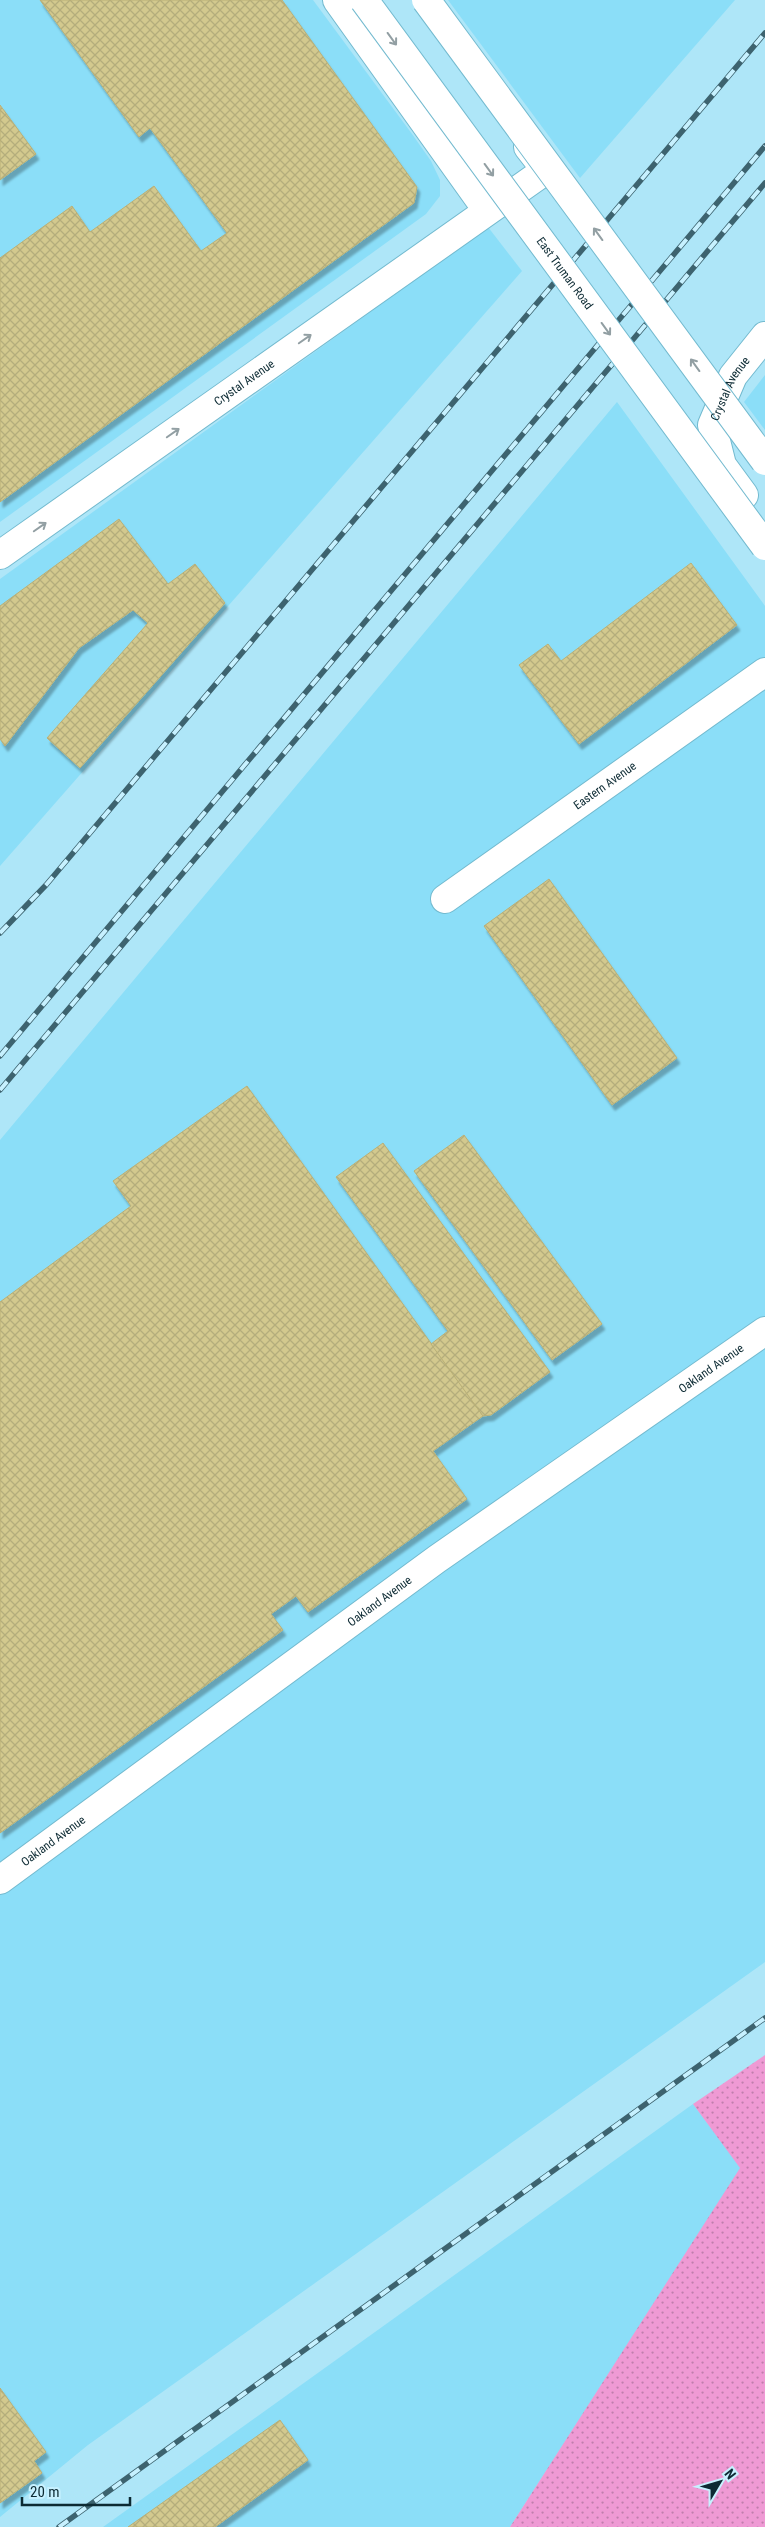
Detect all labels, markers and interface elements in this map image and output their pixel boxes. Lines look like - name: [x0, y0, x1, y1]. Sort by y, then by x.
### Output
- one-way arrow: [387, 32, 398, 45]
- one-way arrow: [484, 163, 494, 177]
- one-way arrow: [593, 227, 603, 241]
- street label: East Truman Road: [534, 234, 596, 312]
- one-way arrow: [601, 322, 611, 336]
- one-way arrow: [298, 334, 312, 344]
- street label: Crystal Avenue: [708, 354, 753, 423]
- street label: Crystal Avenue: [212, 356, 278, 409]
- one-way arrow: [689, 359, 700, 372]
- one-way arrow: [166, 428, 180, 438]
- one-way arrow: [33, 522, 47, 532]
- street label: Eastern Avenue: [571, 758, 639, 812]
- street label: Oakland Avenue: [676, 1341, 747, 1396]
- street label: Oakland Avenue: [345, 1573, 415, 1629]
- street label: Oakland Avenue: [18, 1813, 88, 1869]
- north arrow: [695, 2457, 745, 2507]
- text: N: [721, 2466, 739, 2482]
- scale bar: [22, 2474, 130, 2506]
- text: 20 m: [30, 2483, 60, 2501]

